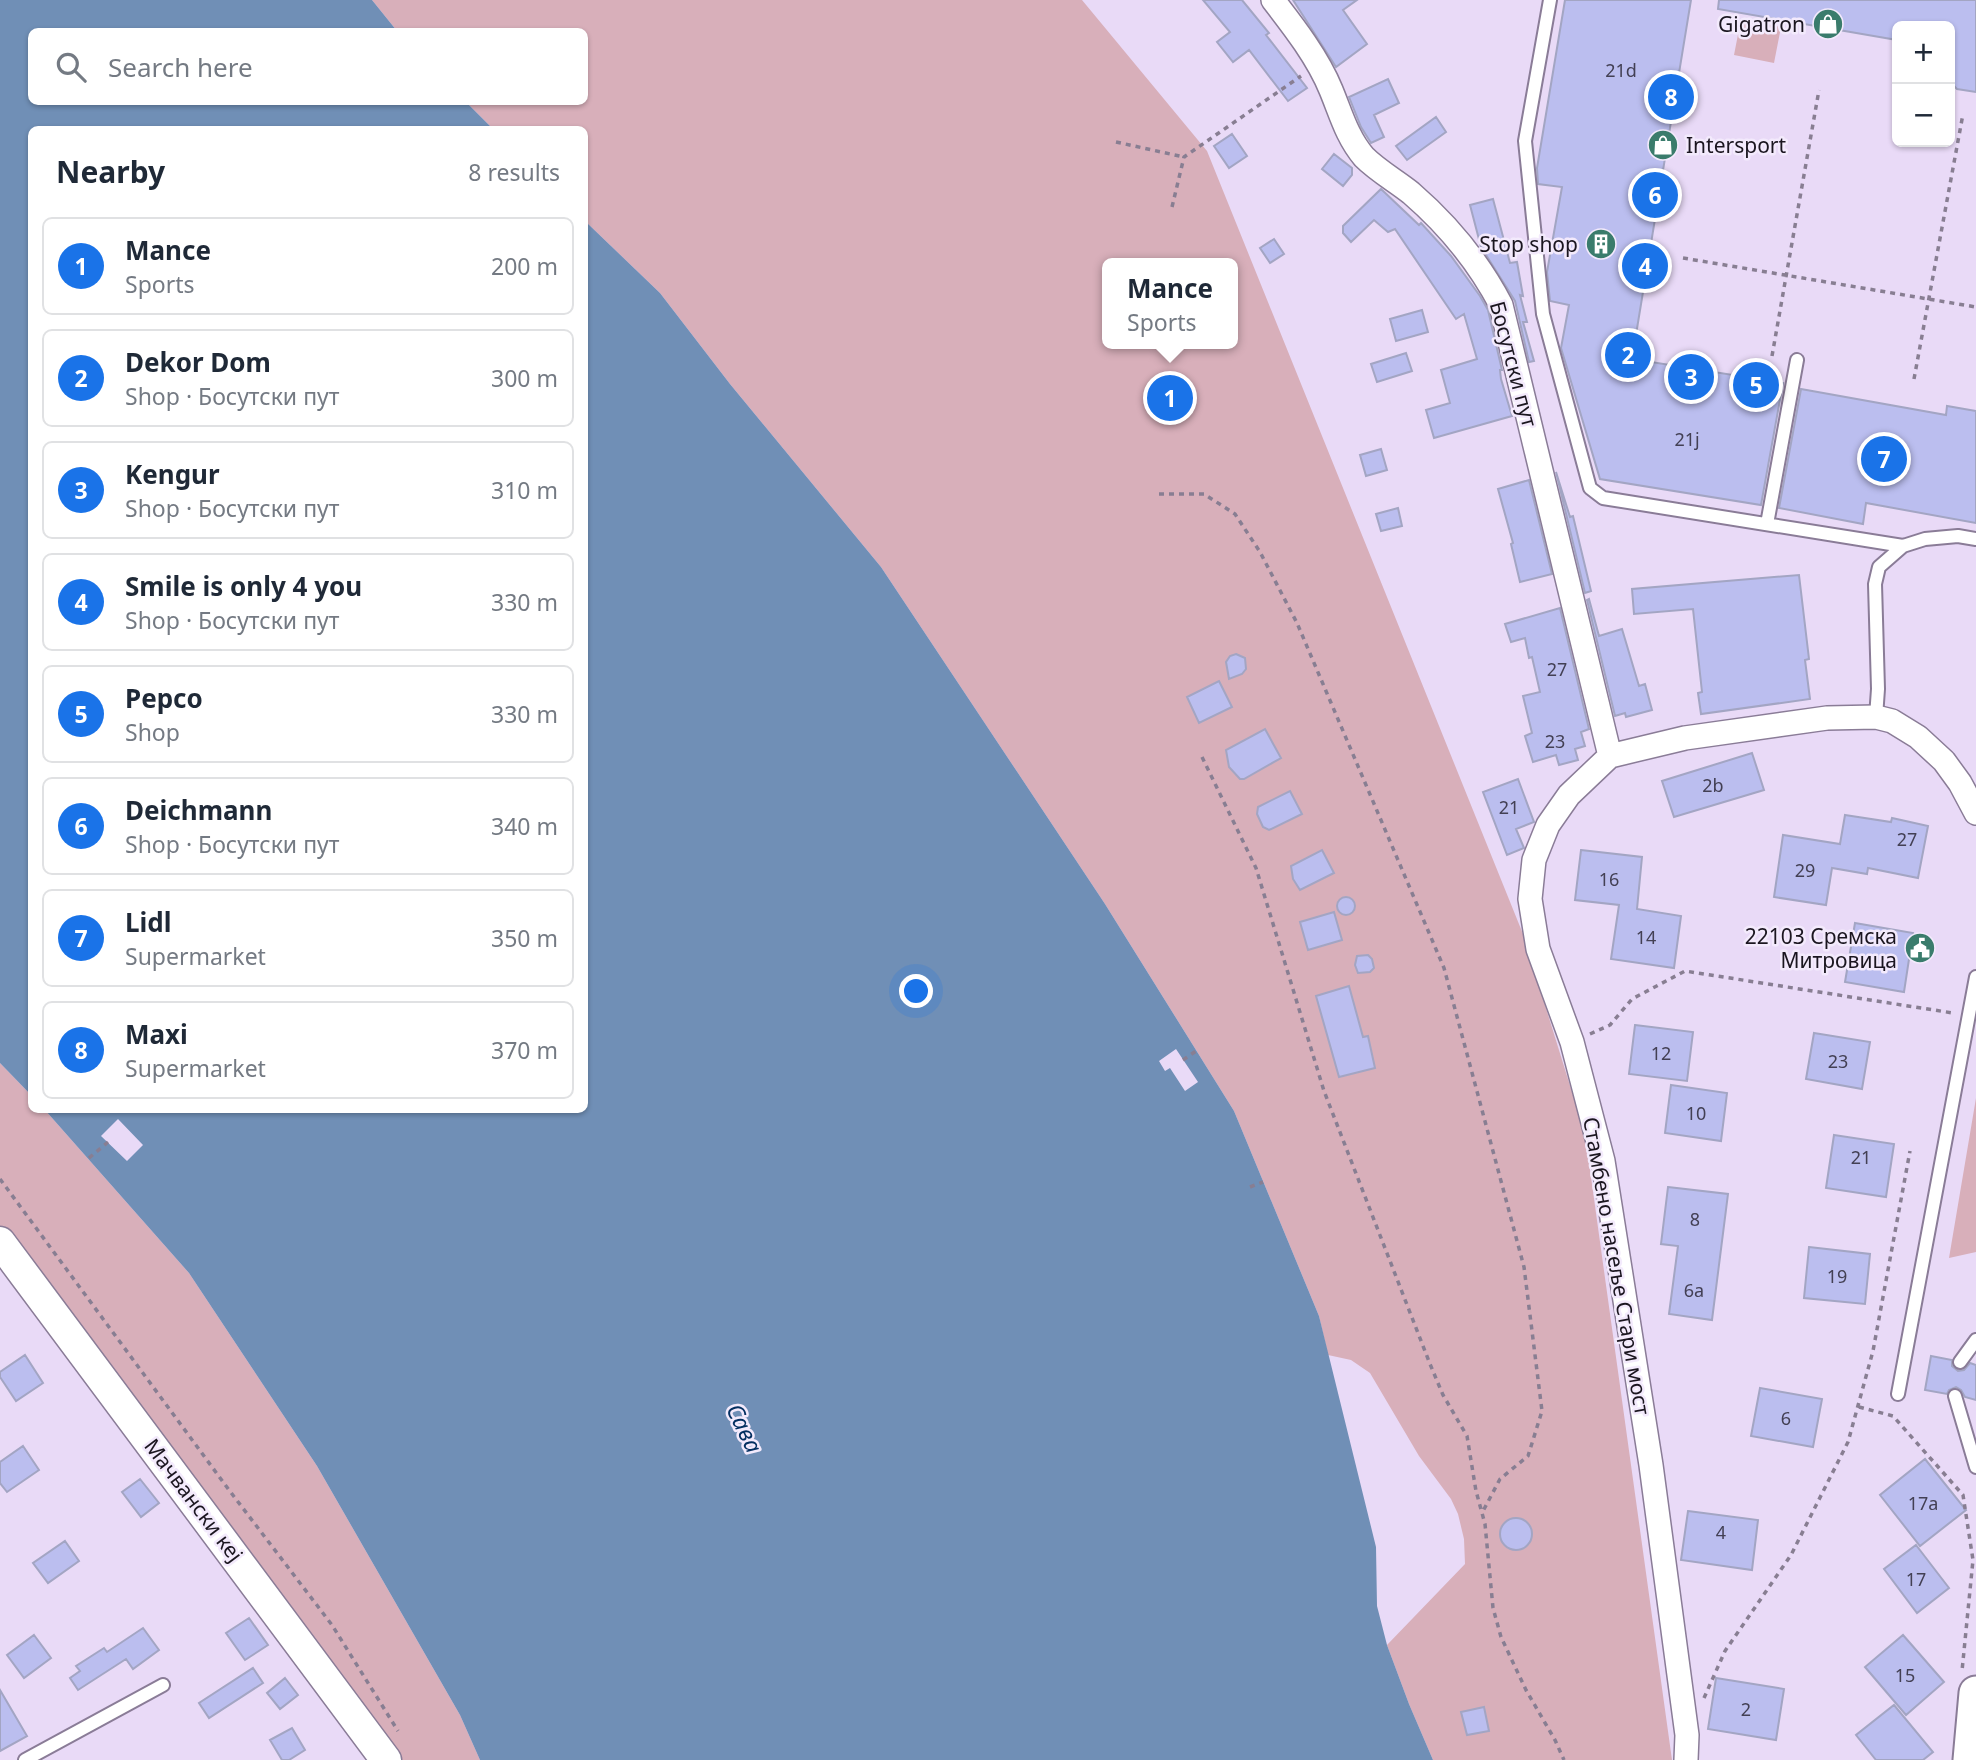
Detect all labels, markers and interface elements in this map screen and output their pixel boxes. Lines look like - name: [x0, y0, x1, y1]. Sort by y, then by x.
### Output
- shop icon: Gigatron: [1811, 7, 1845, 41]
- place label: Gigatron: [1718, 10, 1805, 38]
- map controls: [1892, 21, 1955, 147]
- button: +: [1892, 21, 1955, 84]
- search box: [28, 28, 588, 105]
- icon: search: [52, 48, 90, 86]
- text: Search here: [108, 49, 253, 85]
- house number: 21d: [1605, 58, 1637, 82]
- pin: 8: [1648, 71, 1694, 123]
- button: −: [1892, 84, 1955, 147]
- shop icon: Intersport: [1646, 128, 1680, 162]
- place label: Intersport: [1686, 131, 1787, 159]
- text: Nearby: [56, 151, 165, 192]
- text: 8 results: [468, 156, 560, 188]
- pin: 6: [1632, 169, 1678, 221]
- building icon: Stop shop: [1584, 227, 1618, 261]
- place label: Stop shop: [1479, 230, 1578, 258]
- text: Mance: [125, 232, 211, 268]
- pin: 4: [1622, 240, 1668, 292]
- text: 1: [74, 250, 88, 282]
- text: 200 m: [491, 250, 558, 282]
- popup: [1102, 258, 1238, 349]
- text: Sports: [125, 268, 195, 300]
- text: Mance: [1127, 270, 1213, 306]
- street label: Босутски пут: [1484, 298, 1544, 430]
- text: Sports: [1127, 306, 1197, 338]
- pin: 2: [1605, 329, 1651, 381]
- text: Dekor Dom: [125, 344, 271, 380]
- pin: 3: [1668, 351, 1714, 403]
- pin: 5: [1733, 359, 1779, 411]
- text: 2: [74, 362, 88, 394]
- text: 300 m: [491, 362, 558, 394]
- pin: 1: [1147, 372, 1193, 424]
- text: Shop · Босутски пут: [125, 380, 339, 412]
- house number: 21j: [1674, 427, 1700, 451]
- pin: 7: [1861, 433, 1907, 485]
- text: Kengur: [125, 456, 220, 492]
- text: 3: [74, 474, 88, 506]
- text: 310 m: [491, 474, 558, 506]
- text: Shop · Босутски пут: [125, 492, 339, 524]
- text: Smile is only 4 you: [125, 568, 362, 604]
- text: 4: [74, 586, 88, 618]
- text: 330 m: [491, 586, 558, 618]
- text: Shop · Босутски пут: [125, 604, 339, 636]
- house number: 27: [1547, 657, 1567, 681]
- text: Pepco: [125, 680, 203, 716]
- text: 5: [74, 698, 88, 730]
- text: 330 m: [491, 698, 558, 730]
- text: Shop: [125, 716, 180, 748]
- house number: 23: [1545, 729, 1565, 753]
- house number: 2b: [1702, 773, 1724, 797]
- text: Deichmann: [125, 792, 272, 828]
- house number: 21: [1499, 795, 1519, 819]
- text: 6: [74, 810, 88, 842]
- text: 340 m: [491, 810, 558, 842]
- house number: 27: [1897, 827, 1917, 851]
- text: Shop · Босутски пут: [125, 828, 339, 860]
- house number: 29: [1795, 858, 1815, 882]
- house number: 16: [1599, 867, 1619, 891]
- text: Lidl: [125, 904, 172, 940]
- text: 7: [74, 922, 88, 954]
- text: 350 m: [491, 922, 558, 954]
- place label: 22103 Сремска Митровица: [1745, 922, 1897, 974]
- house number: 14: [1636, 925, 1656, 949]
- public building icon: 22103 Сремска Митровица: [1903, 931, 1937, 965]
- text: Supermarket: [125, 940, 266, 972]
- your location: [899, 974, 933, 1008]
- text: Maxi: [125, 1016, 188, 1052]
- text: 8: [74, 1034, 88, 1066]
- text: 370 m: [491, 1034, 558, 1066]
- house number: 12: [1651, 1041, 1671, 1065]
- house number: 23: [1828, 1049, 1848, 1073]
- text: Supermarket: [125, 1052, 266, 1084]
- house number: 10: [1686, 1101, 1706, 1125]
- street label: Стамбено насеље Стари мост: [1577, 1115, 1657, 1417]
- house number: 21: [1851, 1145, 1871, 1169]
- house number: 8: [1690, 1207, 1700, 1231]
- house number: 19: [1827, 1264, 1847, 1288]
- house number: 6a: [1684, 1278, 1704, 1302]
- water label: Сава: [719, 1398, 771, 1458]
- house number: 6: [1781, 1406, 1791, 1430]
- street label: Мачвански кеј: [139, 1433, 249, 1567]
- house number: 17a: [1908, 1491, 1938, 1515]
- house number: 4: [1716, 1520, 1726, 1544]
- house number: 17: [1906, 1567, 1926, 1591]
- house number: 15: [1895, 1663, 1915, 1687]
- house number: 2: [1741, 1697, 1751, 1721]

